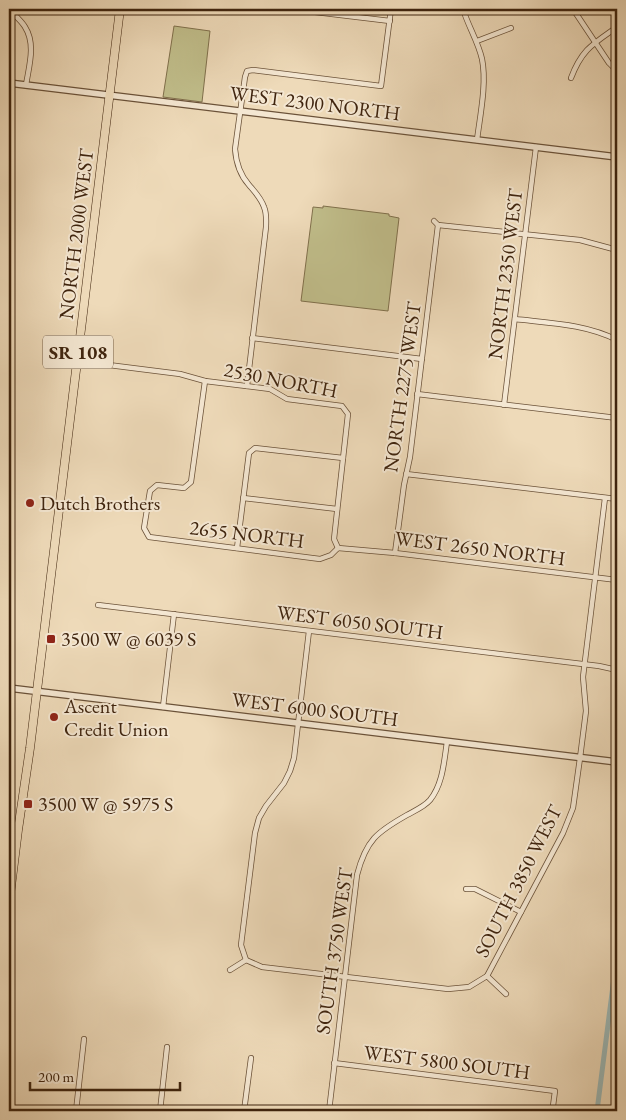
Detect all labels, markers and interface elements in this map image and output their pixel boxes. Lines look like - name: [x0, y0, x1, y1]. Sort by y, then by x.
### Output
- street label: WEST 2300 NORTH: [228, 80, 402, 126]
- street label: NORTH 2000 WEST: [53, 147, 99, 321]
- street label: NORTH 2350 WEST: [482, 187, 528, 361]
- street label: NORTH 2275 WEST: [377, 300, 427, 474]
- road number: SR 108: [43, 336, 113, 368]
- street label: 2530 NORTH: [222, 356, 340, 404]
- place label: Dutch Brothers: [40, 490, 160, 516]
- marker: Dutch Brothers: [24, 497, 36, 509]
- street label: 2655 NORTH: [188, 514, 306, 554]
- street label: WEST 2650 NORTH: [393, 525, 567, 571]
- street label: WEST 6050 SOUTH: [275, 599, 445, 645]
- place label: 3500 W @ 6039 S: [61, 626, 196, 652]
- marker: 3500 W @ 6039 S: [45, 633, 57, 645]
- street label: WEST 6000 SOUTH: [230, 686, 400, 732]
- place label: Ascent Credit Union: [63, 693, 169, 742]
- marker: Ascent Credit Union: [48, 711, 60, 723]
- place label: 3500 W @ 5975 S: [38, 791, 173, 817]
- marker: 3500 W @ 5975 S: [22, 798, 34, 810]
- street label: SOUTH 3850 WEST: [468, 800, 568, 962]
- street label: SOUTH 3750 WEST: [309, 866, 359, 1036]
- street label: WEST 5800 SOUTH: [362, 1039, 532, 1085]
- scale bar: [30, 1060, 180, 1092]
- text: 200 m: [38, 1067, 75, 1086]

